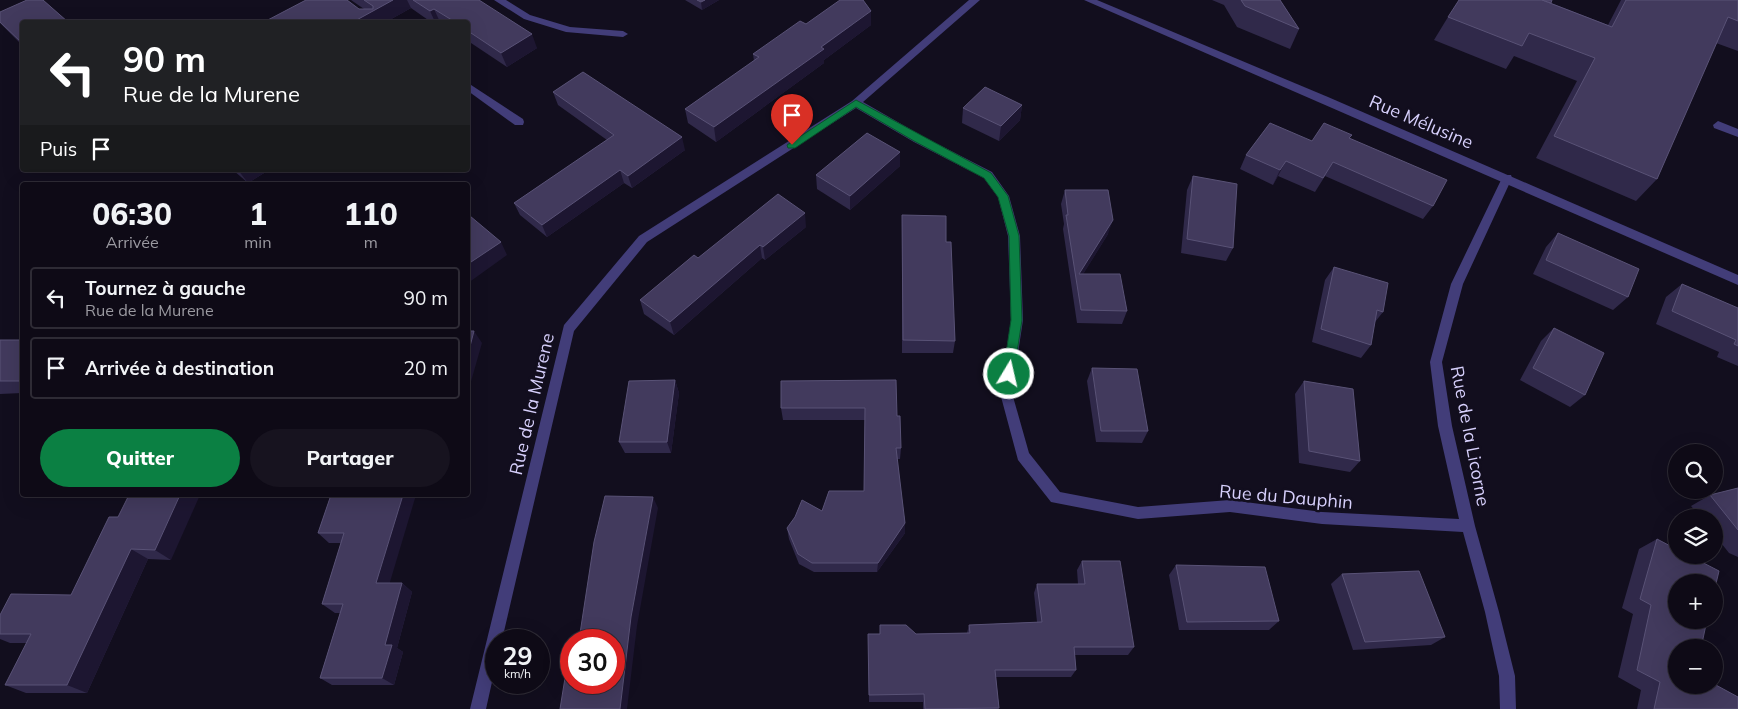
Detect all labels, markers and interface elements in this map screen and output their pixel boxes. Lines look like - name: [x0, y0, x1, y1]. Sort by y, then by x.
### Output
- text: 90 m: [123, 37, 206, 81]
- icon: left: [40, 40, 105, 105]
- text: Rue de la Murene: [123, 80, 300, 108]
- street label: Rue Mélusine: [1366, 89, 1477, 154]
- pin: [771, 94, 813, 145]
- icon: arrive: [778, 101, 806, 129]
- icon: arrive: [87, 135, 115, 163]
- text: Puis: [40, 137, 77, 161]
- text: 06:30: [92, 195, 172, 233]
- text: 1: [249, 195, 267, 233]
- text: 110: [344, 195, 398, 233]
- text: Arrivée: [106, 232, 159, 252]
- text: min: [244, 232, 272, 252]
- text: m: [364, 232, 378, 252]
- text: Tournez à gauche: [85, 276, 246, 300]
- icon: left: [42, 284, 70, 312]
- text: 90 m: [404, 286, 448, 310]
- text: Rue de la Murene: [85, 300, 214, 320]
- street label: Rue de la Murene: [504, 331, 559, 477]
- position arrow: [982, 347, 1034, 399]
- icon: arrive: [42, 354, 70, 382]
- text: Arrivée à destination: [85, 356, 274, 380]
- text: 20 m: [404, 356, 448, 380]
- street label: Rue de la Licorne: [1446, 364, 1495, 508]
- button: Quitter: [40, 429, 240, 487]
- button: Partager: [250, 429, 450, 487]
- map controls: [1668, 444, 1723, 694]
- button: search: [1668, 444, 1723, 499]
- street label: Rue du Dauphin: [1218, 479, 1354, 514]
- button: layers: [1668, 509, 1723, 564]
- button: +: [1668, 574, 1723, 629]
- speed limit sign: 30: [560, 629, 625, 694]
- button: −: [1668, 639, 1723, 694]
- text: 29: [502, 640, 533, 671]
- text: km/h: [504, 666, 531, 681]

